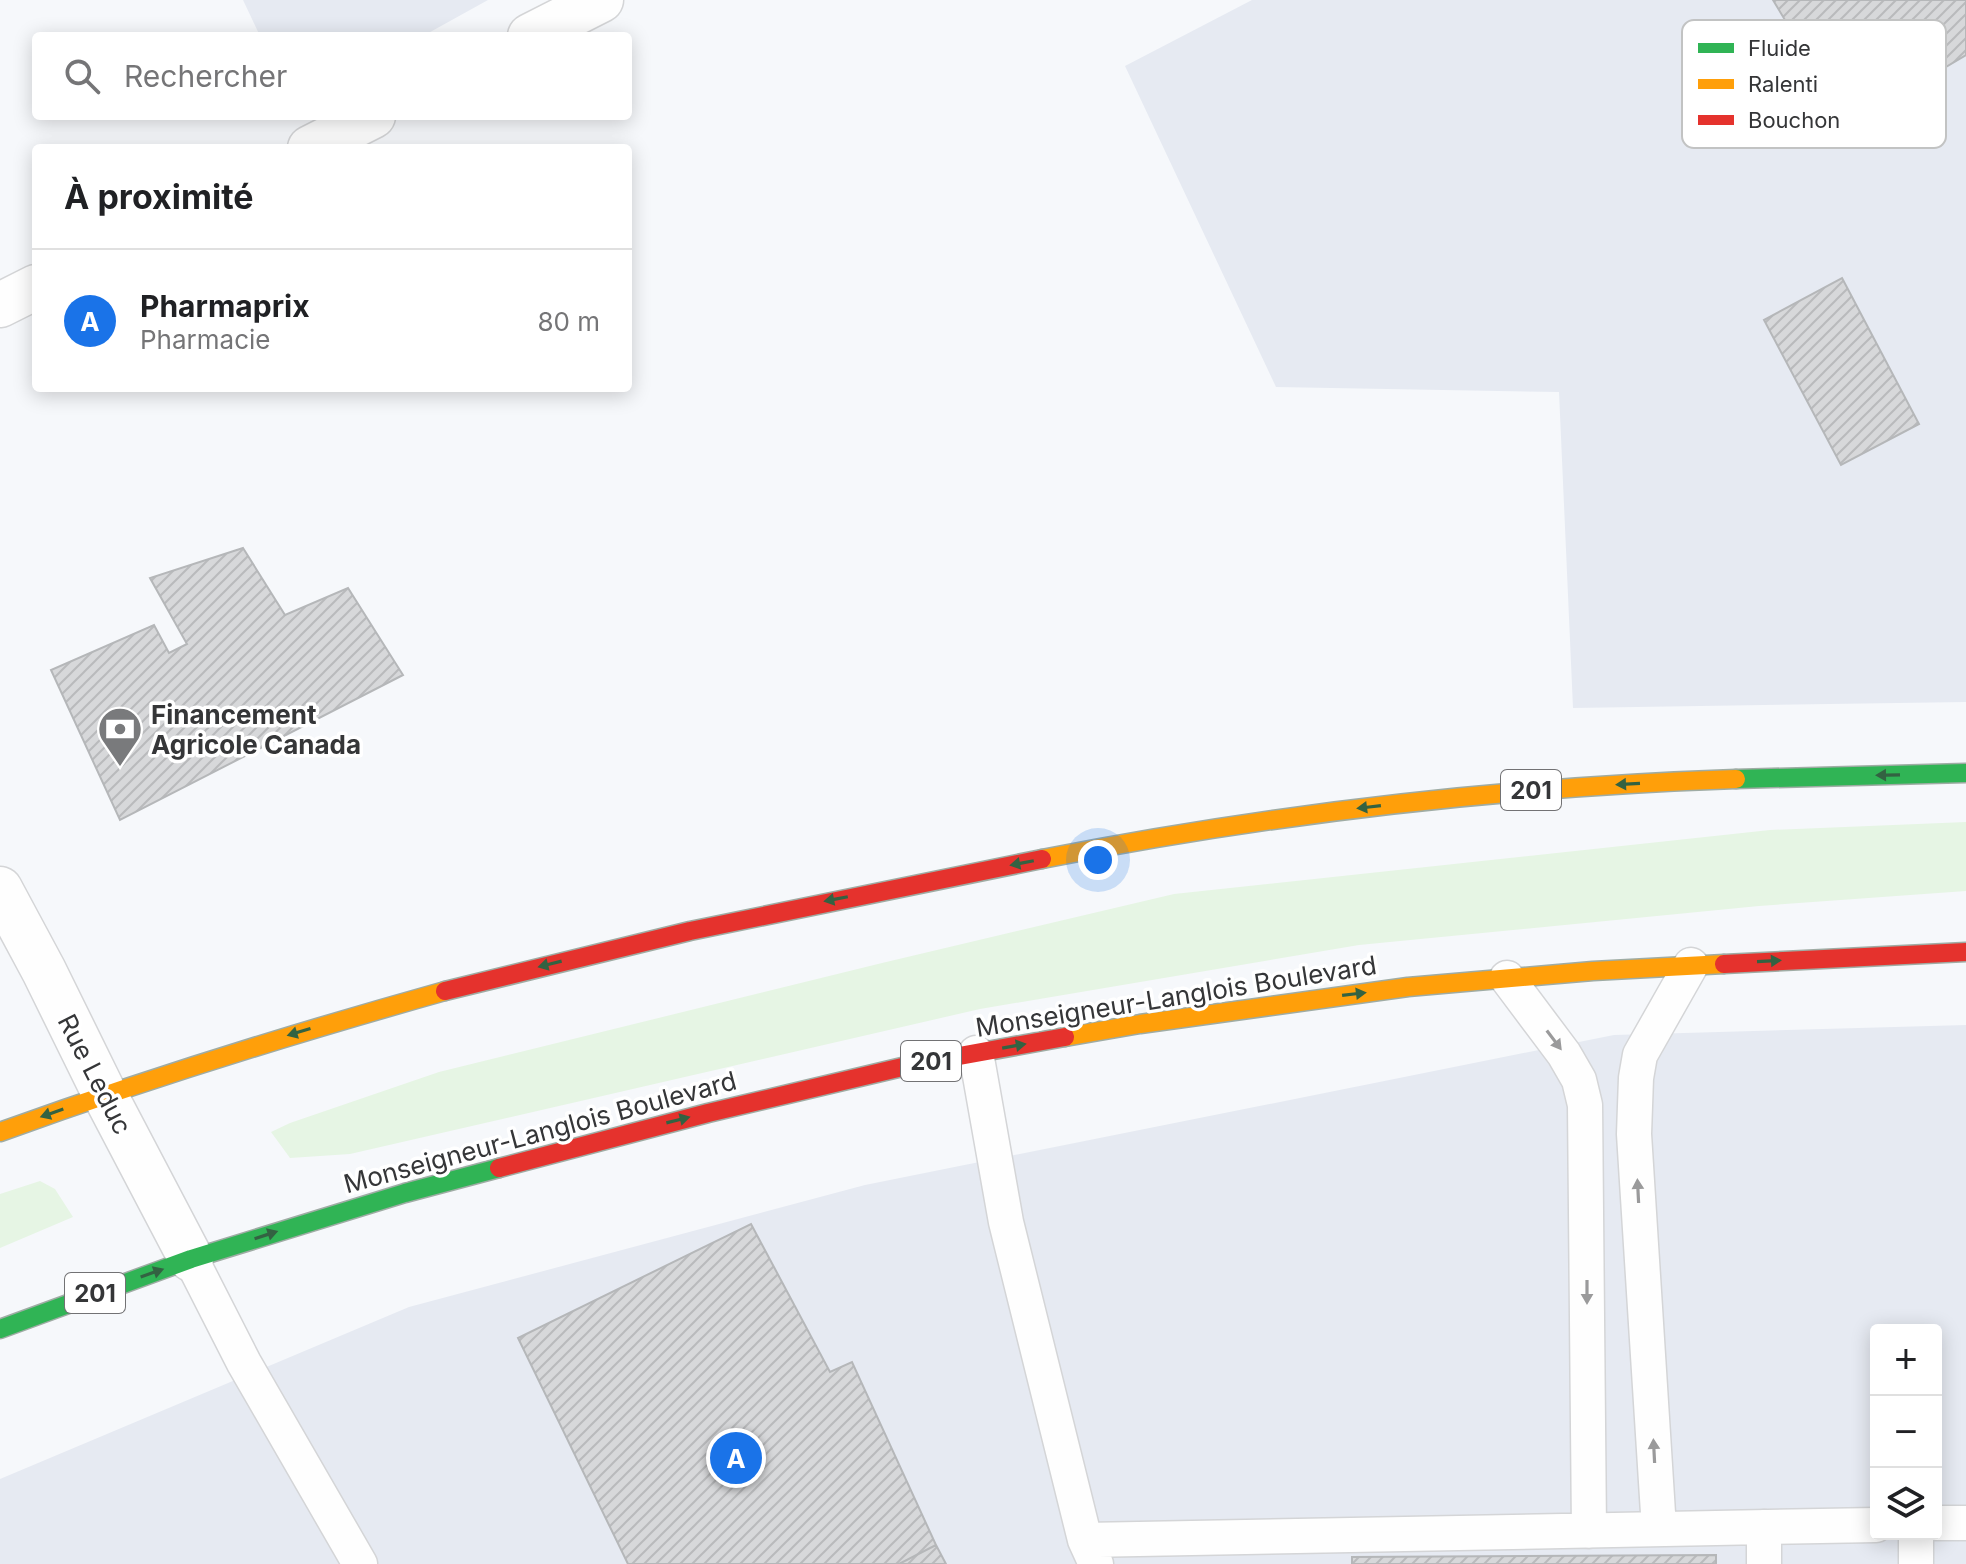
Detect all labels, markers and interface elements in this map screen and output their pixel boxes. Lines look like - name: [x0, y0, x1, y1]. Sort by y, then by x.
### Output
- legend: [1682, 20, 1946, 148]
- search box: [32, 32, 632, 120]
- text: Fluide: [1748, 35, 1811, 61]
- icon: search: [60, 54, 104, 98]
- text: Rechercher: [124, 58, 287, 94]
- text: Ralenti: [1748, 71, 1818, 97]
- text: Bouchon: [1748, 107, 1840, 133]
- text: À proximité: [64, 176, 254, 217]
- text: Pharmaprix: [140, 288, 310, 324]
- text: A: [80, 306, 100, 337]
- text: 80 m: [537, 306, 600, 337]
- text: Pharmacie: [140, 324, 270, 355]
- place label: Financement Agricole Canada: [151, 699, 361, 760]
- bank icon: Financement Agricole Canada: [96, 705, 144, 768]
- one-way arrow: [1875, 769, 1900, 781]
- road number: 201: [1501, 770, 1561, 810]
- one-way arrow: [1615, 777, 1640, 790]
- one-way arrow: [1356, 800, 1381, 813]
- your location: [1078, 840, 1118, 880]
- one-way arrow: [1009, 857, 1034, 869]
- one-way arrow: [824, 893, 849, 906]
- street label: Monseigneur-Langlois Boulevard: [973, 949, 1379, 1043]
- one-way arrow: [1757, 954, 1782, 967]
- one-way arrow: [537, 959, 562, 971]
- one-way arrow: [1342, 987, 1367, 1000]
- street label: Rue Leduc: [52, 1009, 138, 1139]
- one-way arrow: [286, 1026, 310, 1039]
- one-way arrow: [1545, 1030, 1561, 1050]
- one-way arrow: [1001, 1040, 1026, 1052]
- road number: 201: [901, 1041, 961, 1081]
- street label: Monseigneur-Langlois Boulevard: [340, 1065, 740, 1199]
- one-way arrow: [40, 1108, 64, 1120]
- one-way arrow: [665, 1114, 690, 1126]
- one-way arrow: [1631, 1178, 1644, 1203]
- one-way arrow: [254, 1229, 278, 1241]
- one-way arrow: [140, 1266, 164, 1278]
- road number: 201: [65, 1273, 125, 1313]
- one-way arrow: [1581, 1280, 1593, 1305]
- map controls: [1870, 1324, 1942, 1540]
- button: +: [1870, 1324, 1942, 1396]
- button: −: [1870, 1396, 1942, 1468]
- pin: A: [710, 1428, 762, 1488]
- one-way arrow: [1647, 1438, 1660, 1463]
- button: layers: [1870, 1468, 1942, 1540]

